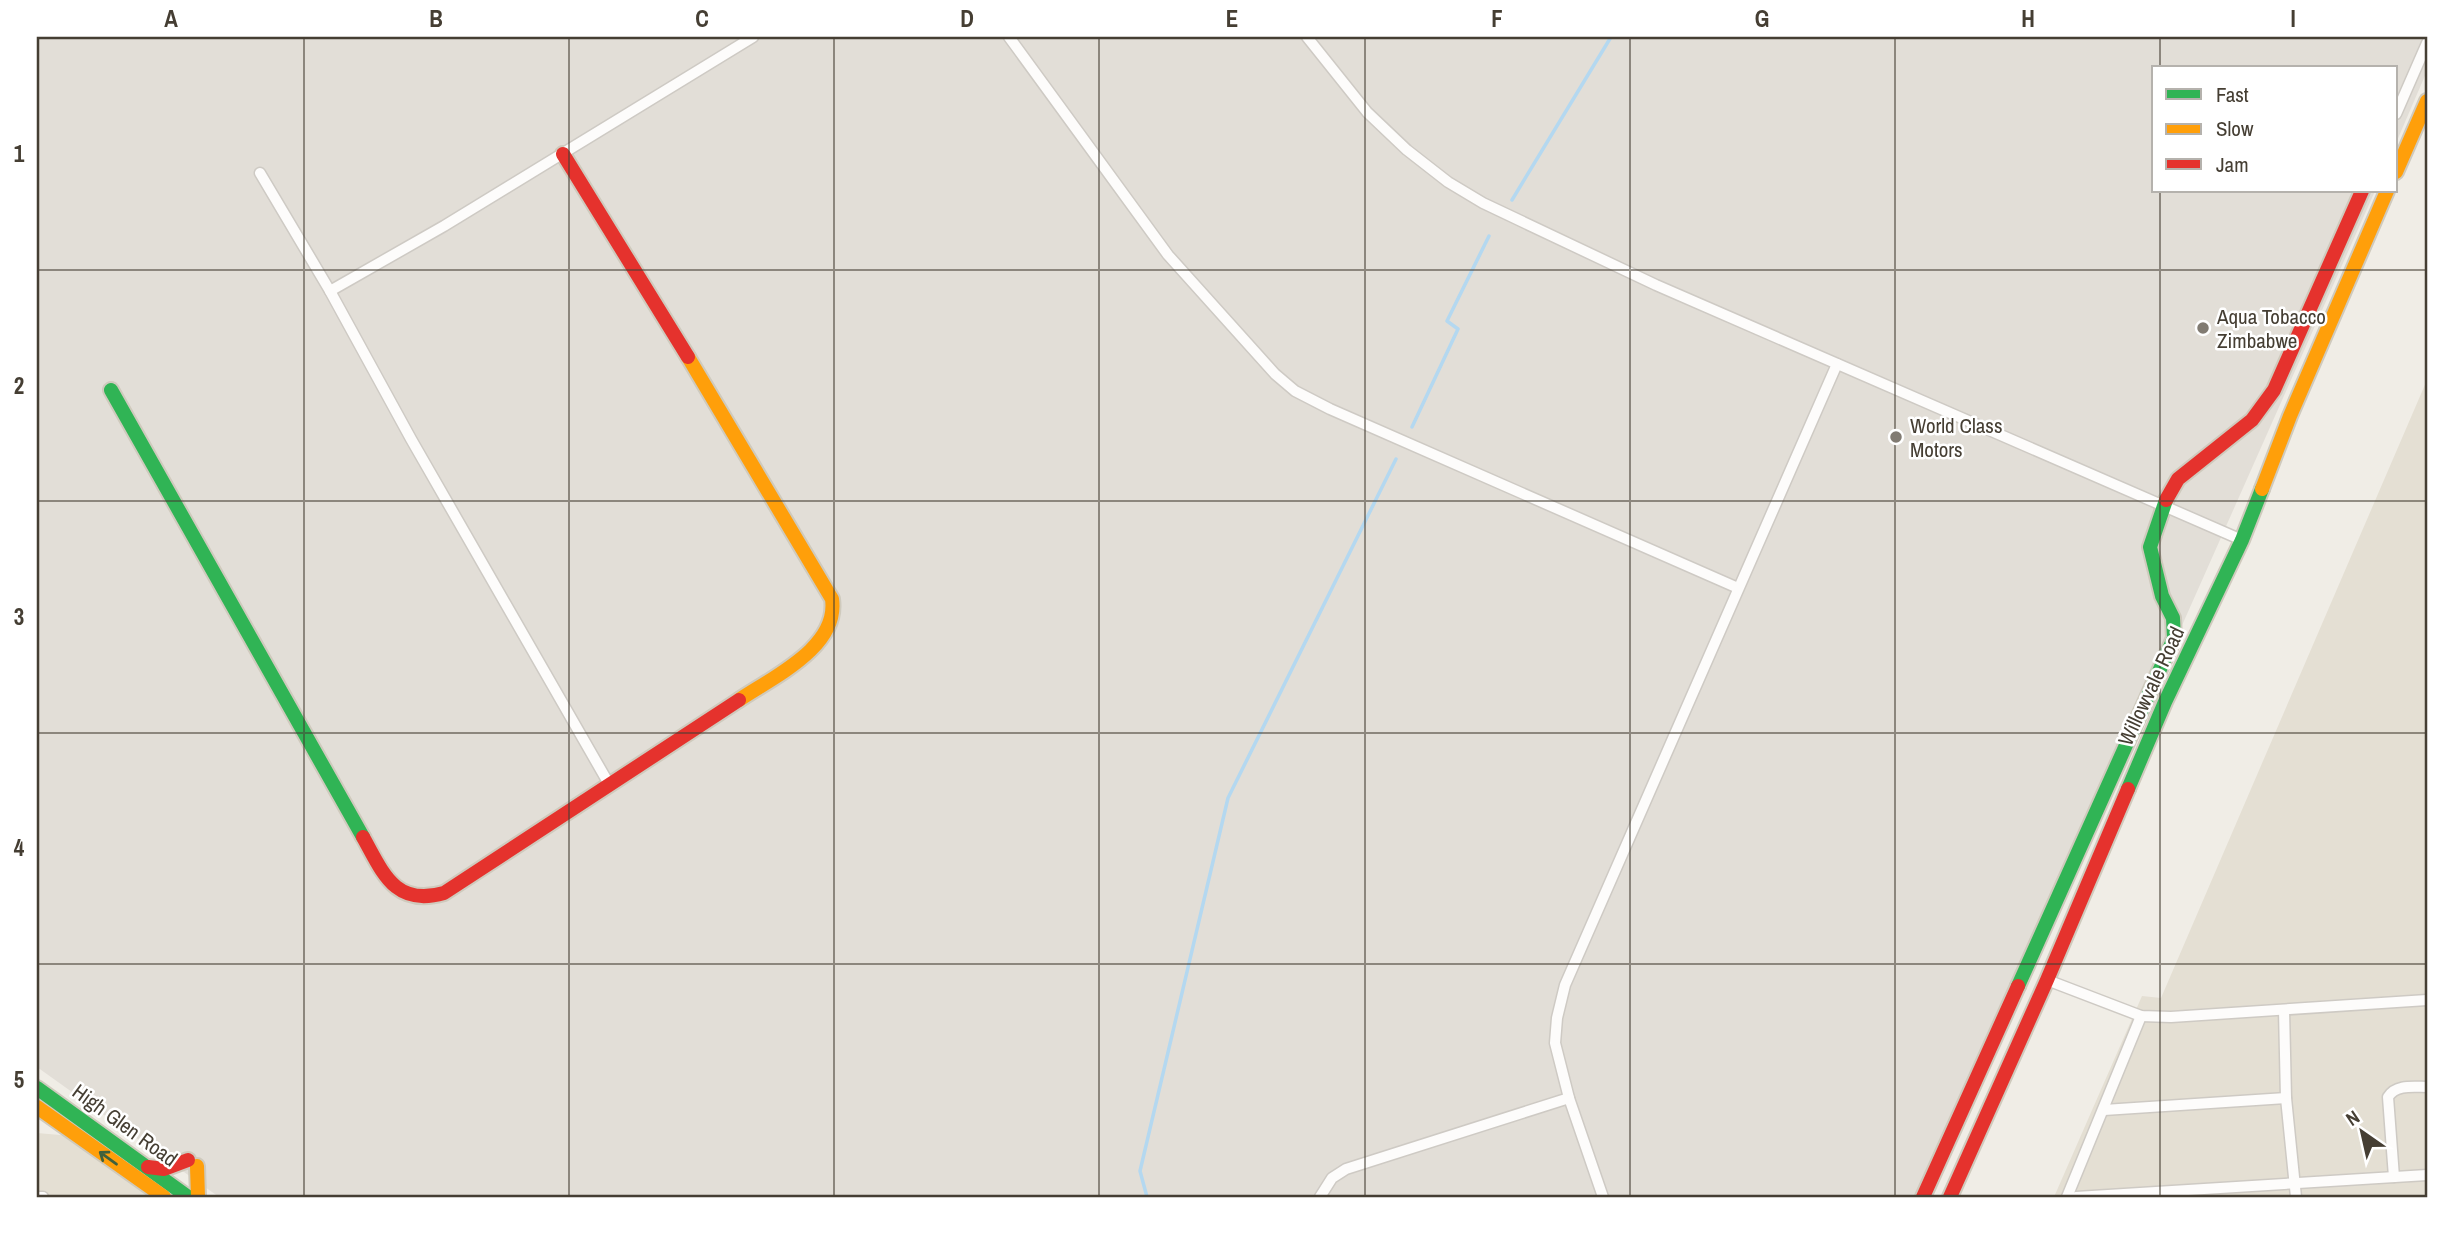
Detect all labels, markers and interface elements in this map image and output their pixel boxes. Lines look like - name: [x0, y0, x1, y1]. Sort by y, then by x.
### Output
- text: A: [164, 3, 178, 34]
- text: B: [429, 3, 443, 34]
- text: C: [695, 3, 709, 34]
- text: D: [960, 3, 974, 34]
- text: E: [1226, 3, 1238, 34]
- text: F: [1491, 3, 1503, 34]
- text: G: [1755, 3, 1769, 34]
- text: H: [2021, 3, 2035, 34]
- text: I: [2290, 3, 2296, 34]
- legend: [2152, 66, 2398, 192]
- text: Fast: [2216, 80, 2249, 109]
- text: Slow: [2216, 114, 2254, 143]
- text: 1: [14, 138, 25, 169]
- text: Jam: [2216, 150, 2249, 179]
- place label: Aqua Tobacco Zimbabwe: [2216, 302, 2326, 355]
- marker: Aqua Tobacco Zimbabwe: [2195, 320, 2211, 336]
- text: 2: [14, 370, 24, 401]
- place label: World Class Motors: [1910, 411, 2003, 464]
- marker: World Class Motors: [1888, 429, 1904, 445]
- text: 3: [14, 601, 24, 632]
- street label: Willowvale Road: [2111, 622, 2191, 750]
- text: 4: [14, 832, 25, 863]
- text: 5: [14, 1064, 24, 1095]
- street label: High Glen Road: [67, 1077, 183, 1173]
- north arrow: [2328, 1098, 2398, 1168]
- text: N: [2341, 1104, 2364, 1132]
- one-way arrow: [99, 1150, 118, 1165]

